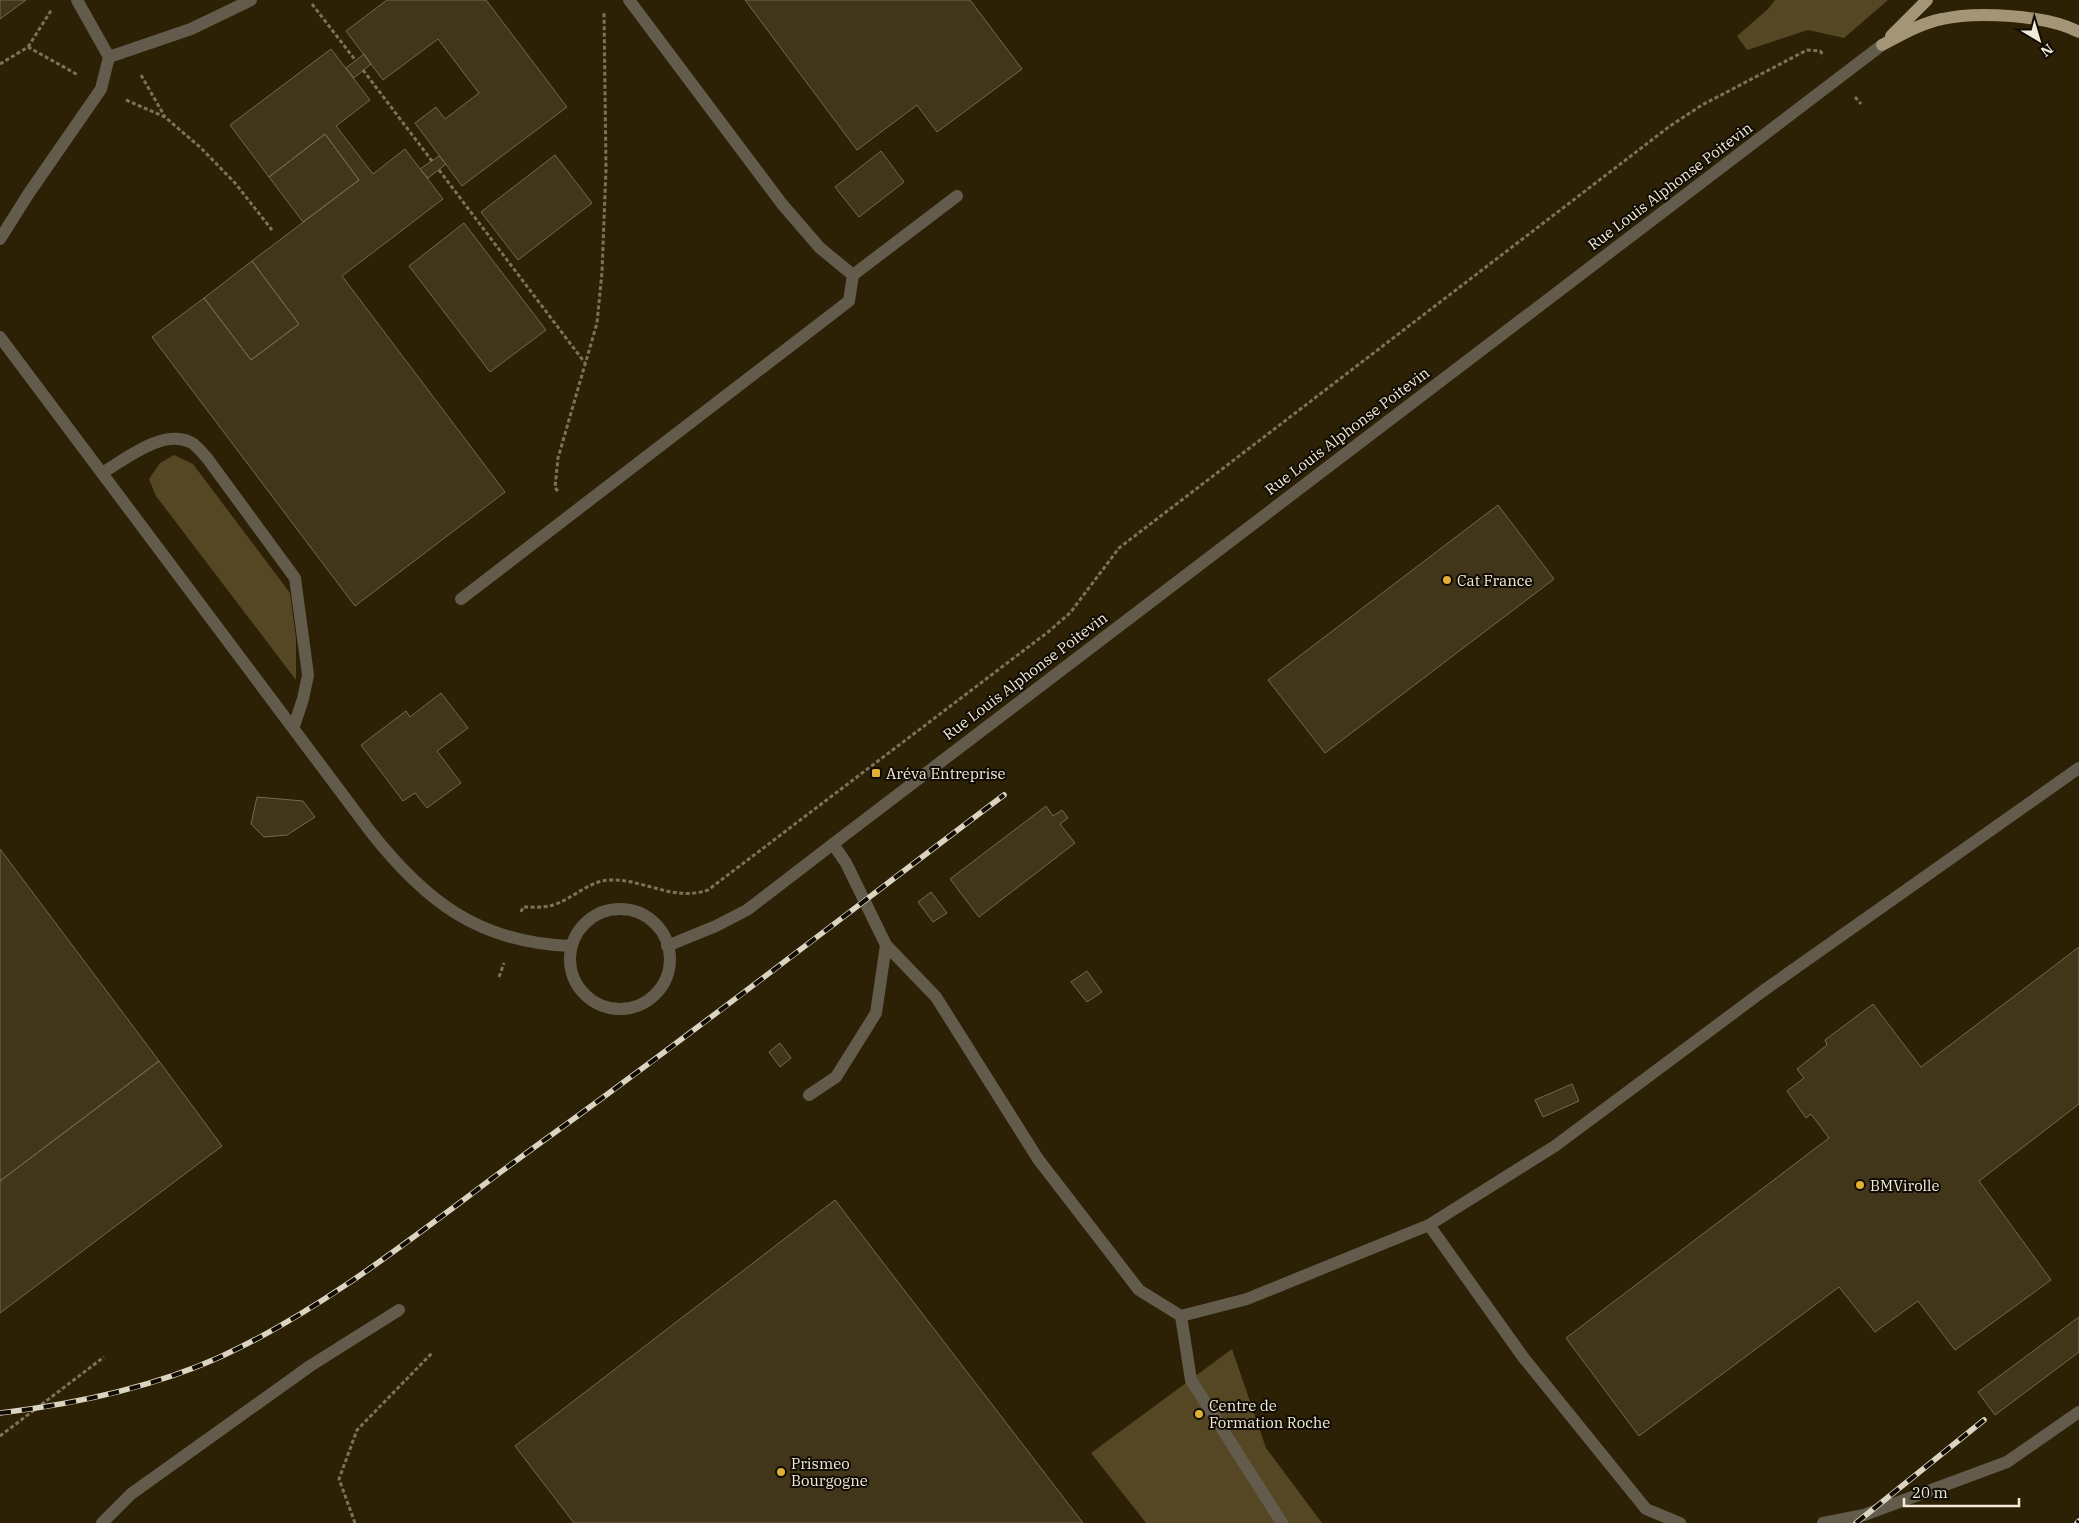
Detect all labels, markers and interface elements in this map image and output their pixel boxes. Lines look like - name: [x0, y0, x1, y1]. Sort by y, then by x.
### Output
- north arrow: [2014, 15, 2064, 65]
- text: N: [2037, 40, 2057, 61]
- street label: Rue Louis Alphonse Poitevin: [1584, 118, 1756, 254]
- street label: Rue Louis Alphonse Poitevin: [1261, 363, 1433, 499]
- place label: Cat France: [1457, 571, 1532, 590]
- marker: Cat France: [1441, 574, 1453, 586]
- street label: Rue Louis Alphonse Poitevin: [939, 608, 1111, 744]
- place label: Aréva Entreprise: [886, 764, 1006, 783]
- marker: Aréva Entreprise: [870, 767, 882, 779]
- place label: BMVirolle: [1870, 1176, 1940, 1195]
- marker: BMVirolle: [1854, 1179, 1866, 1191]
- place label: Centre de Formation Roche: [1209, 1396, 1330, 1432]
- marker: Centre de Formation Roche: [1193, 1408, 1205, 1420]
- place label: Prismeo Bourgogne: [791, 1454, 868, 1490]
- marker: Prismeo Bourgogne: [775, 1466, 787, 1478]
- scale bar: [1904, 1476, 2019, 1508]
- text: 20 m: [1912, 1483, 1948, 1502]

